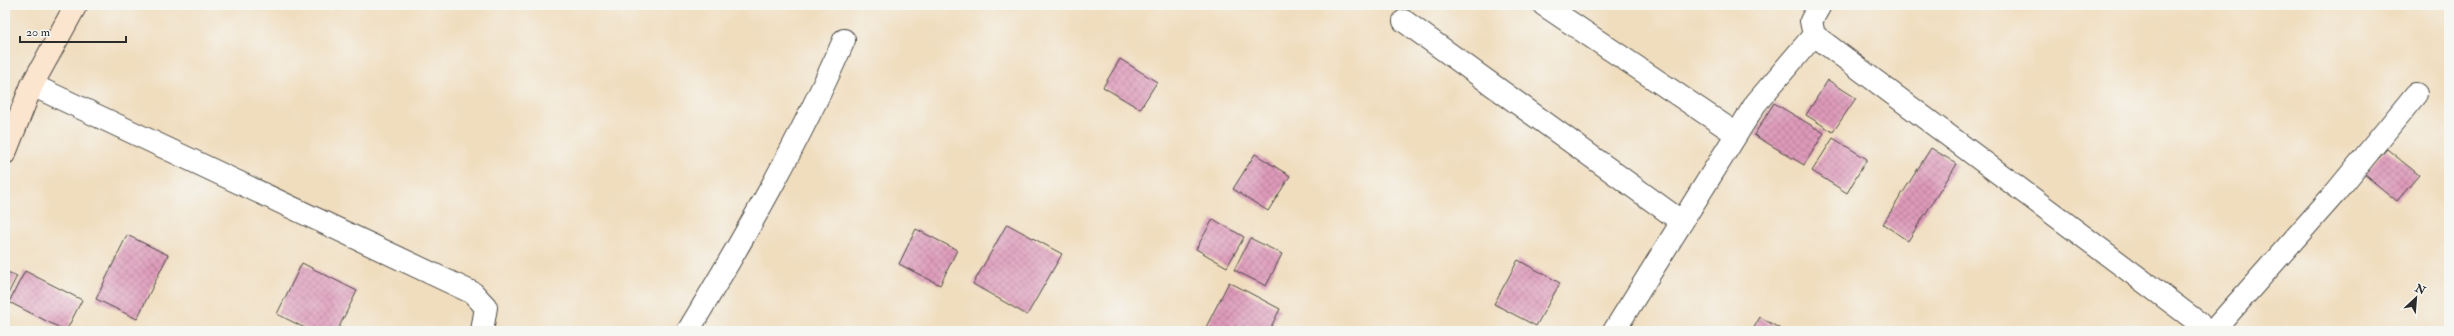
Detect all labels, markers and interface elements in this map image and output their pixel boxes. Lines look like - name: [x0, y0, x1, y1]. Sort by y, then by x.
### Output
- scale bar: [20, 18, 126, 44]
- text: 20 m: [26, 25, 51, 40]
- north arrow: [2396, 278, 2436, 318]
- text: N: [2412, 281, 2428, 298]

